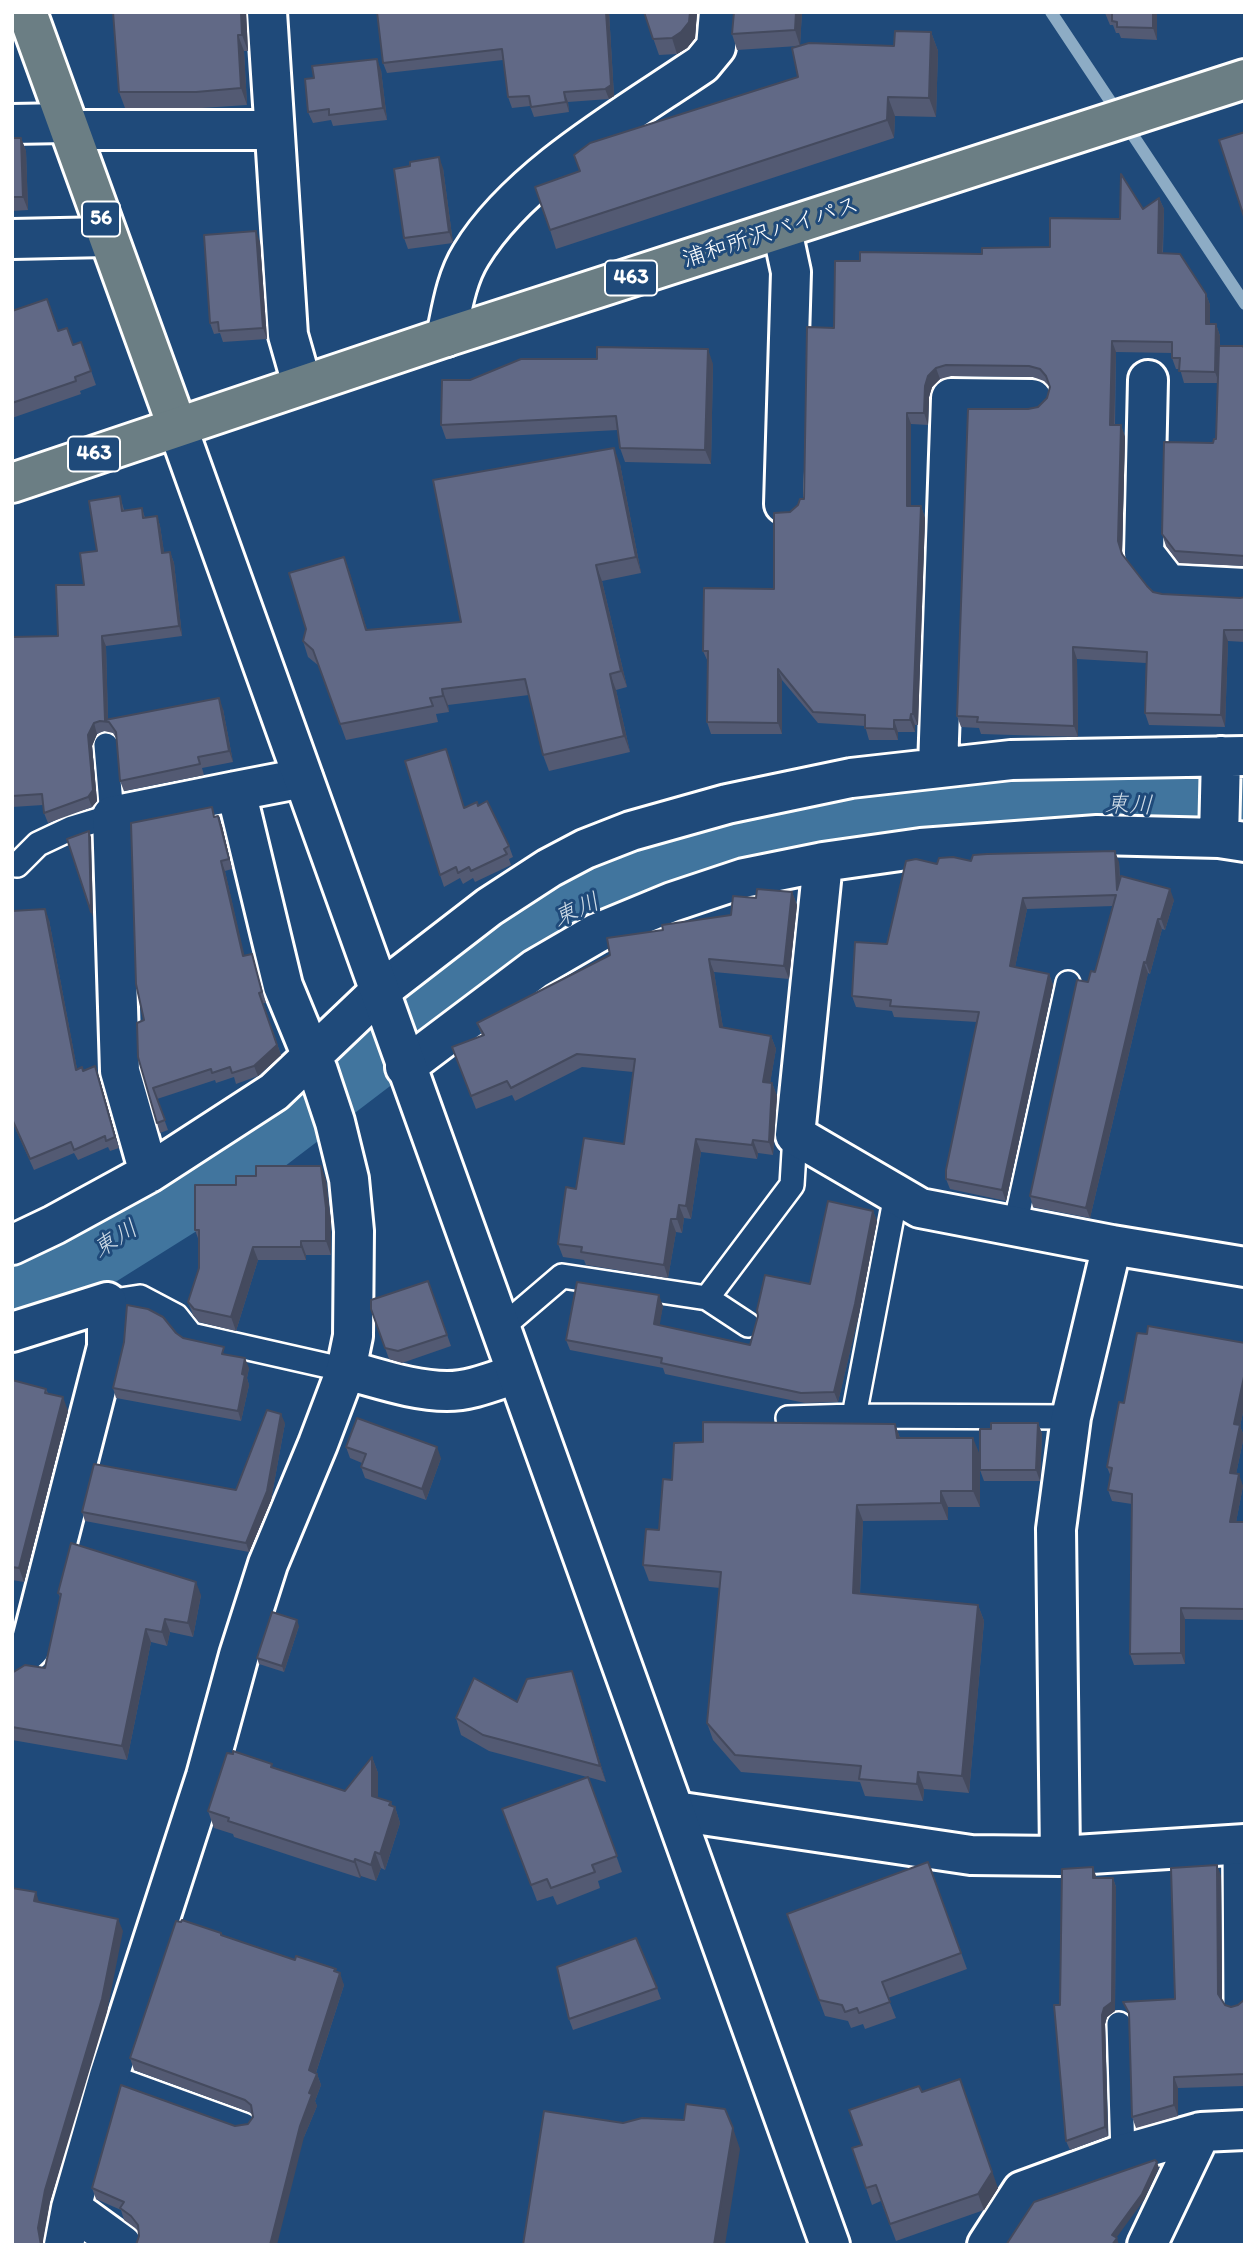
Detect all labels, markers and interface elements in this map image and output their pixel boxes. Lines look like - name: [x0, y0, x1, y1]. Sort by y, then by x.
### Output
- street label: 浦和所沢バイパス: [679, 191, 863, 275]
- road number: 56: [82, 202, 120, 236]
- road number: 463: [605, 260, 657, 296]
- road number: 463: [68, 436, 120, 472]
- water label: 東川: [1105, 791, 1153, 821]
- water label: 東川: [549, 888, 605, 934]
- water label: 東川: [88, 1215, 144, 1265]

